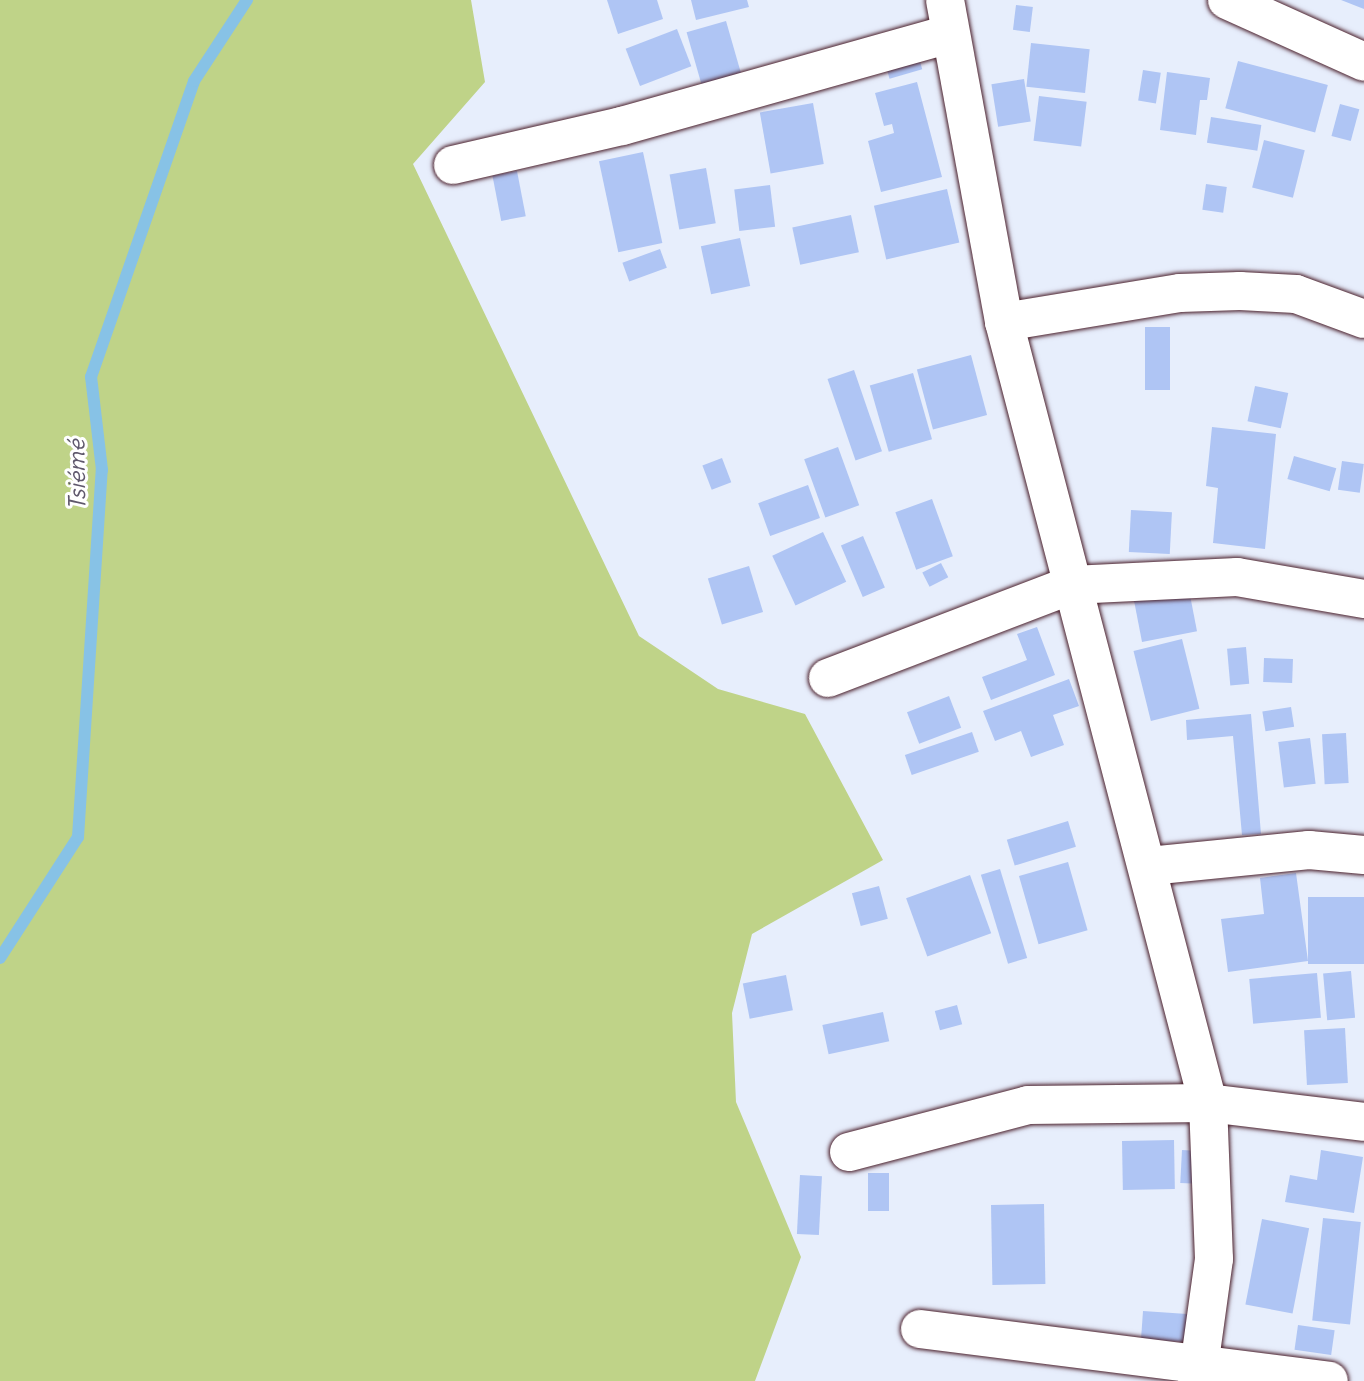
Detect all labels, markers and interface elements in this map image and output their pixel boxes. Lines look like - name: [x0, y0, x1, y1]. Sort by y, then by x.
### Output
- water label: Tsiémé: [63, 439, 91, 511]

